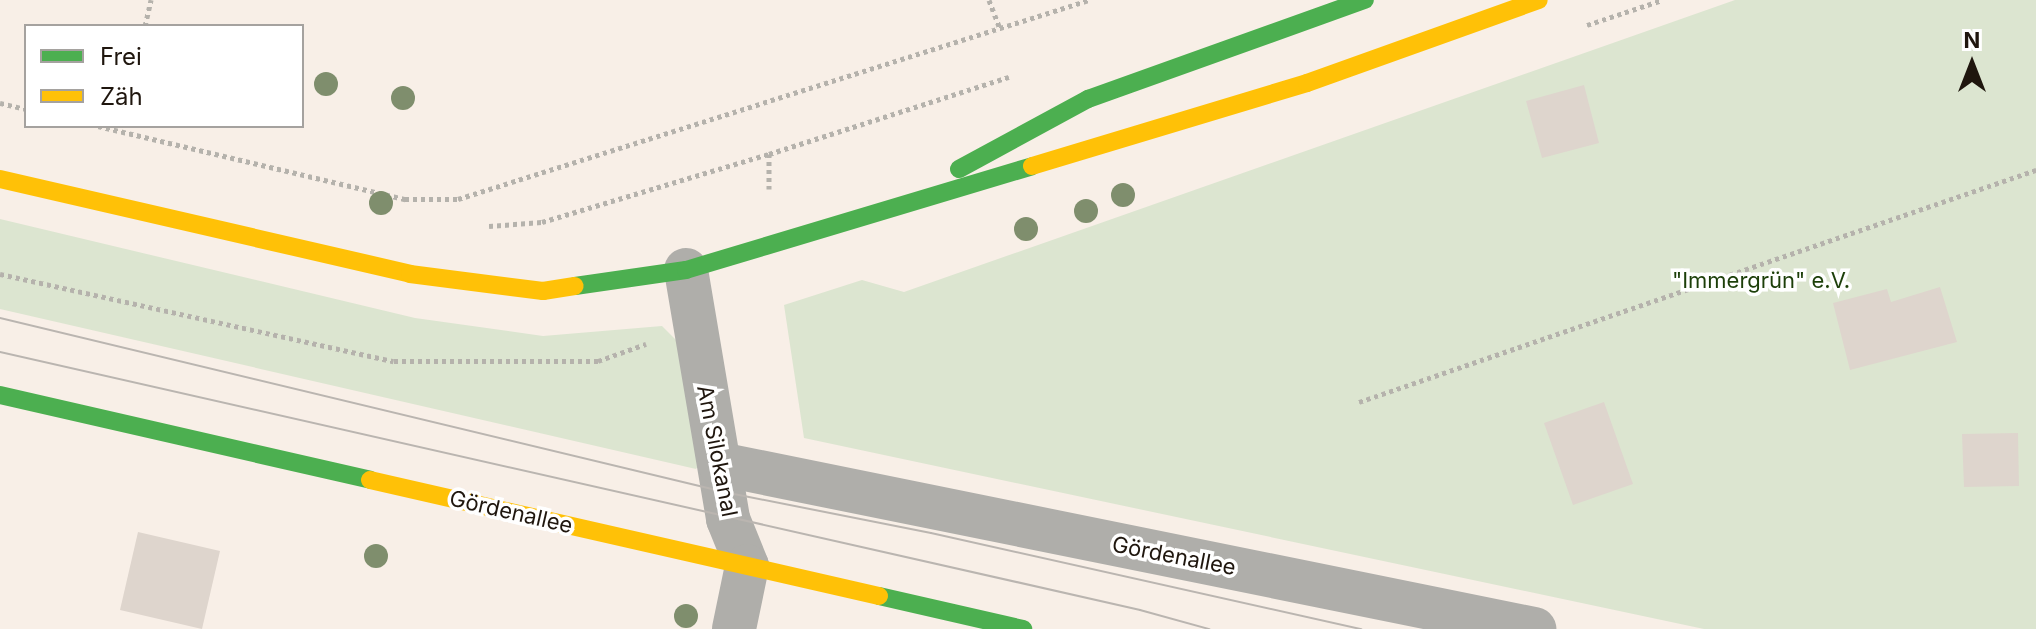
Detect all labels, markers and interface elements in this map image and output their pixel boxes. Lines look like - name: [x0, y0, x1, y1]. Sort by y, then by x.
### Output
- legend: [24, 24, 304, 128]
- north arrow: [1932, 24, 2012, 104]
- text: N: [1964, 27, 1980, 53]
- text: Frei: [100, 42, 142, 71]
- text: Zäh: [100, 82, 143, 111]
- park label: "Immergrün" e.V.: [1672, 268, 1850, 294]
- street label: Am Silokanal: [691, 383, 743, 519]
- street label: Gördenallee: [447, 485, 575, 539]
- street label: Gördenallee: [1110, 531, 1238, 581]

